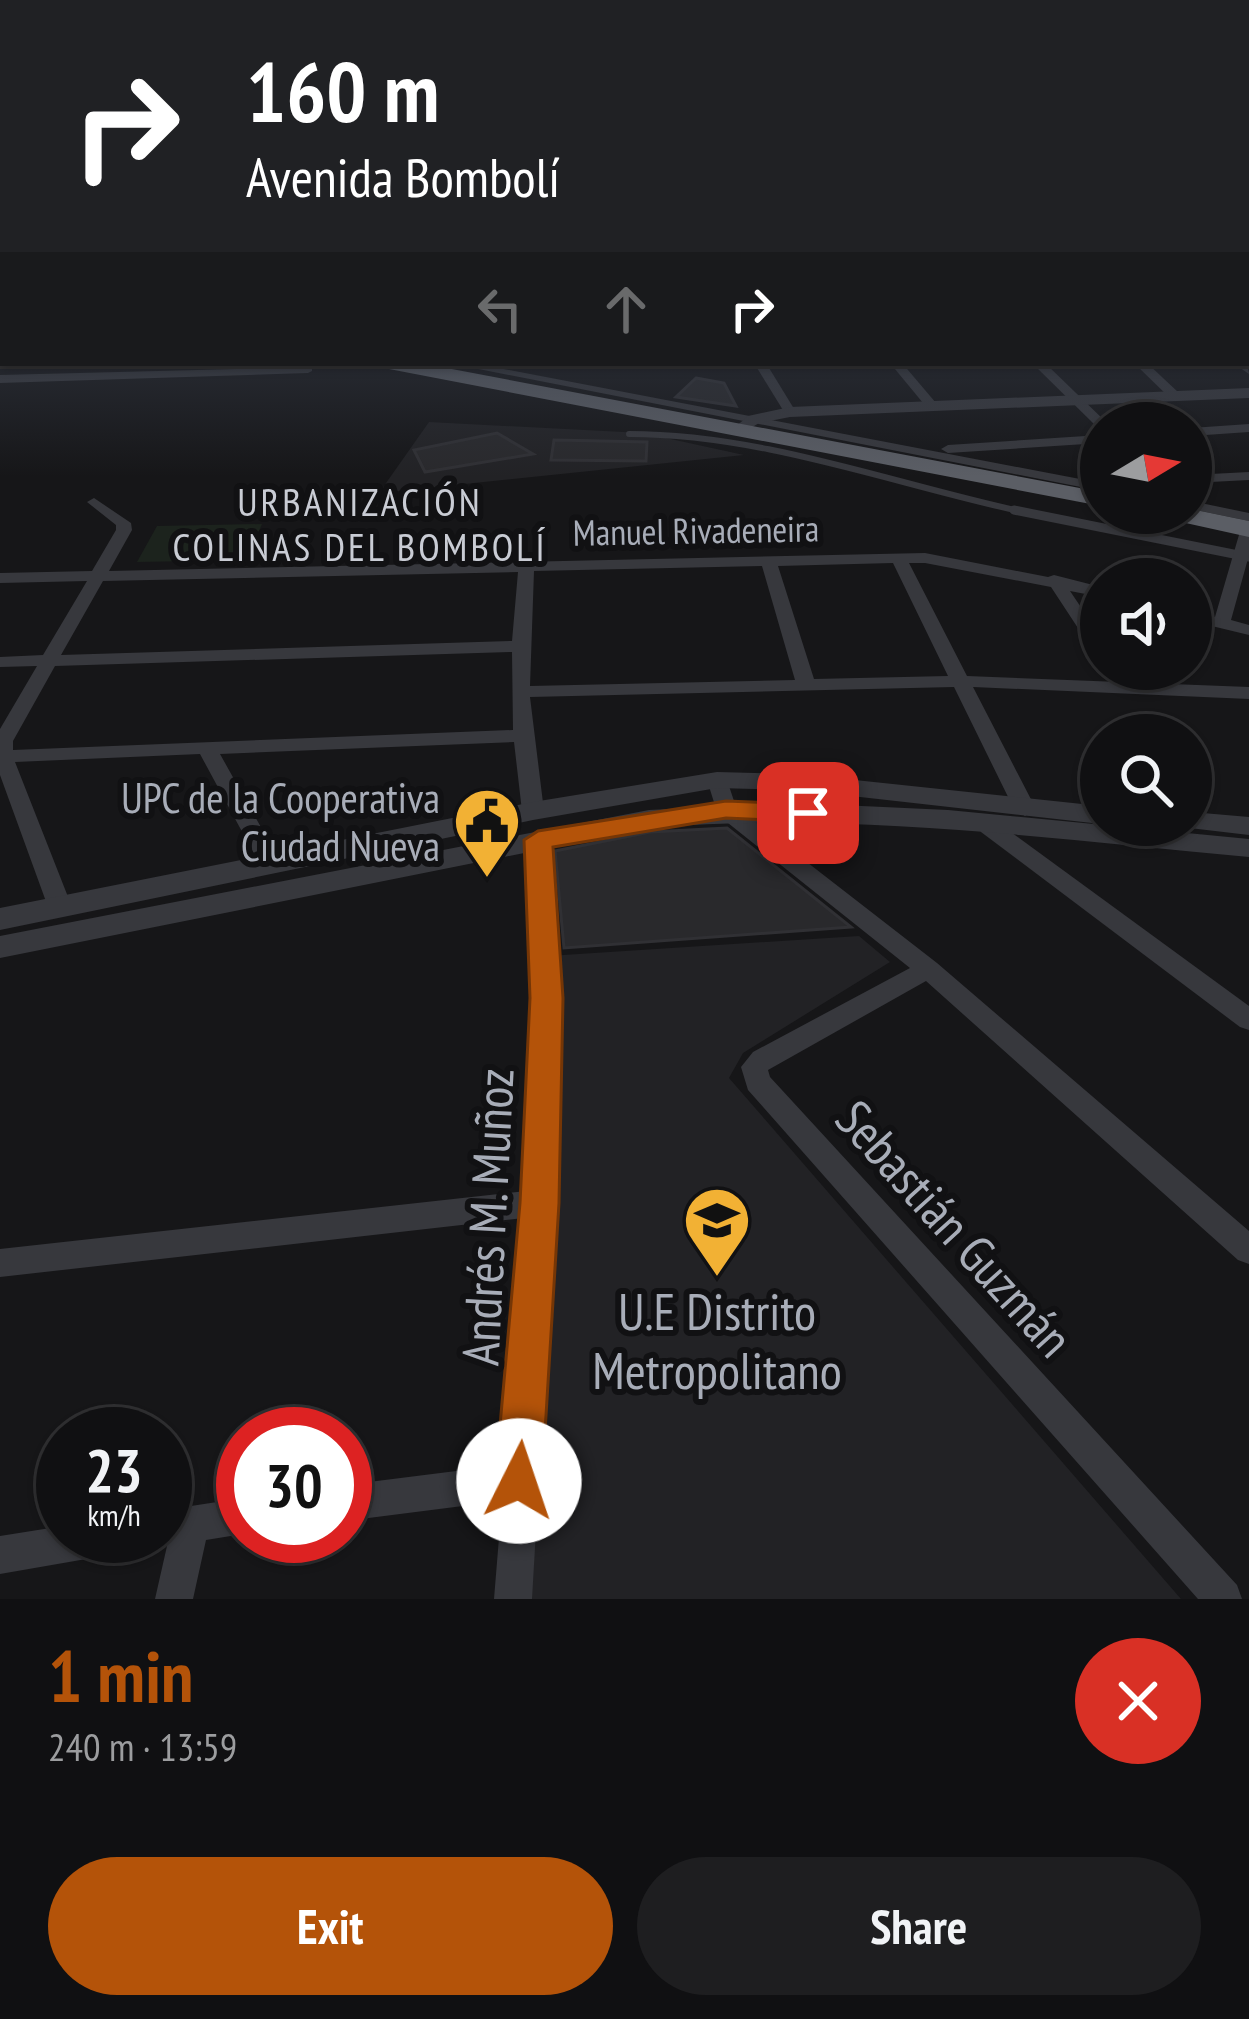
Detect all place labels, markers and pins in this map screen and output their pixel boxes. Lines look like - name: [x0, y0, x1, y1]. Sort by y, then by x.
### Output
- pin: [757, 762, 859, 864]
- place label: UPC de la Cooperativa Ciudad Nueva: [121, 770, 440, 873]
- public building icon: UPC de la Cooperativa Ciudad Nueva: [452, 786, 522, 880]
- school or university icon: U.E Distrito Metropolitano: [682, 1185, 752, 1279]
- place label: U.E Distrito Metropolitano: [592, 1278, 842, 1403]

